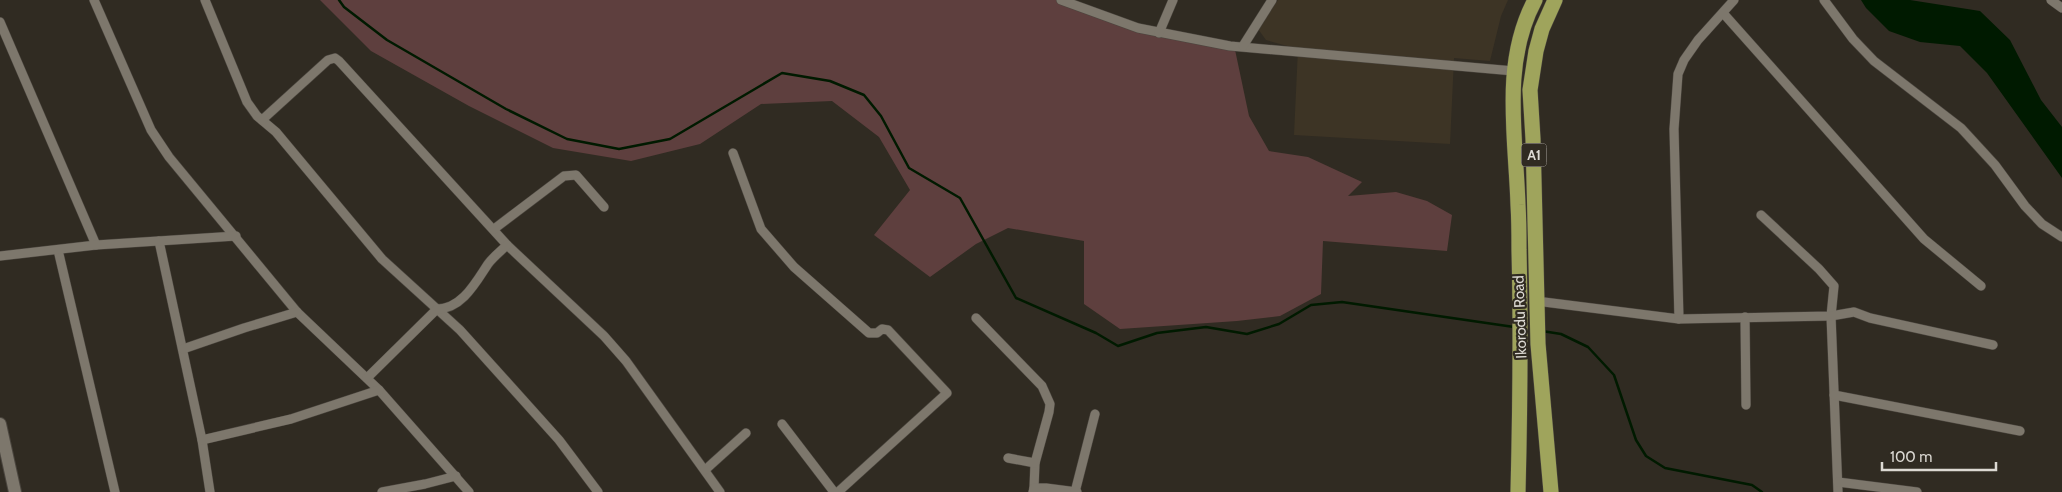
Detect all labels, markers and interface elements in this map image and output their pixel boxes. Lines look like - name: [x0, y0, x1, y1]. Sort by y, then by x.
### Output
- road number: A1: [1522, 144, 1546, 166]
- street label: Ikorodu Road: [1510, 275, 1530, 359]
- scale bar: [1882, 440, 1996, 472]
- text: 100 m: [1890, 448, 1932, 466]

